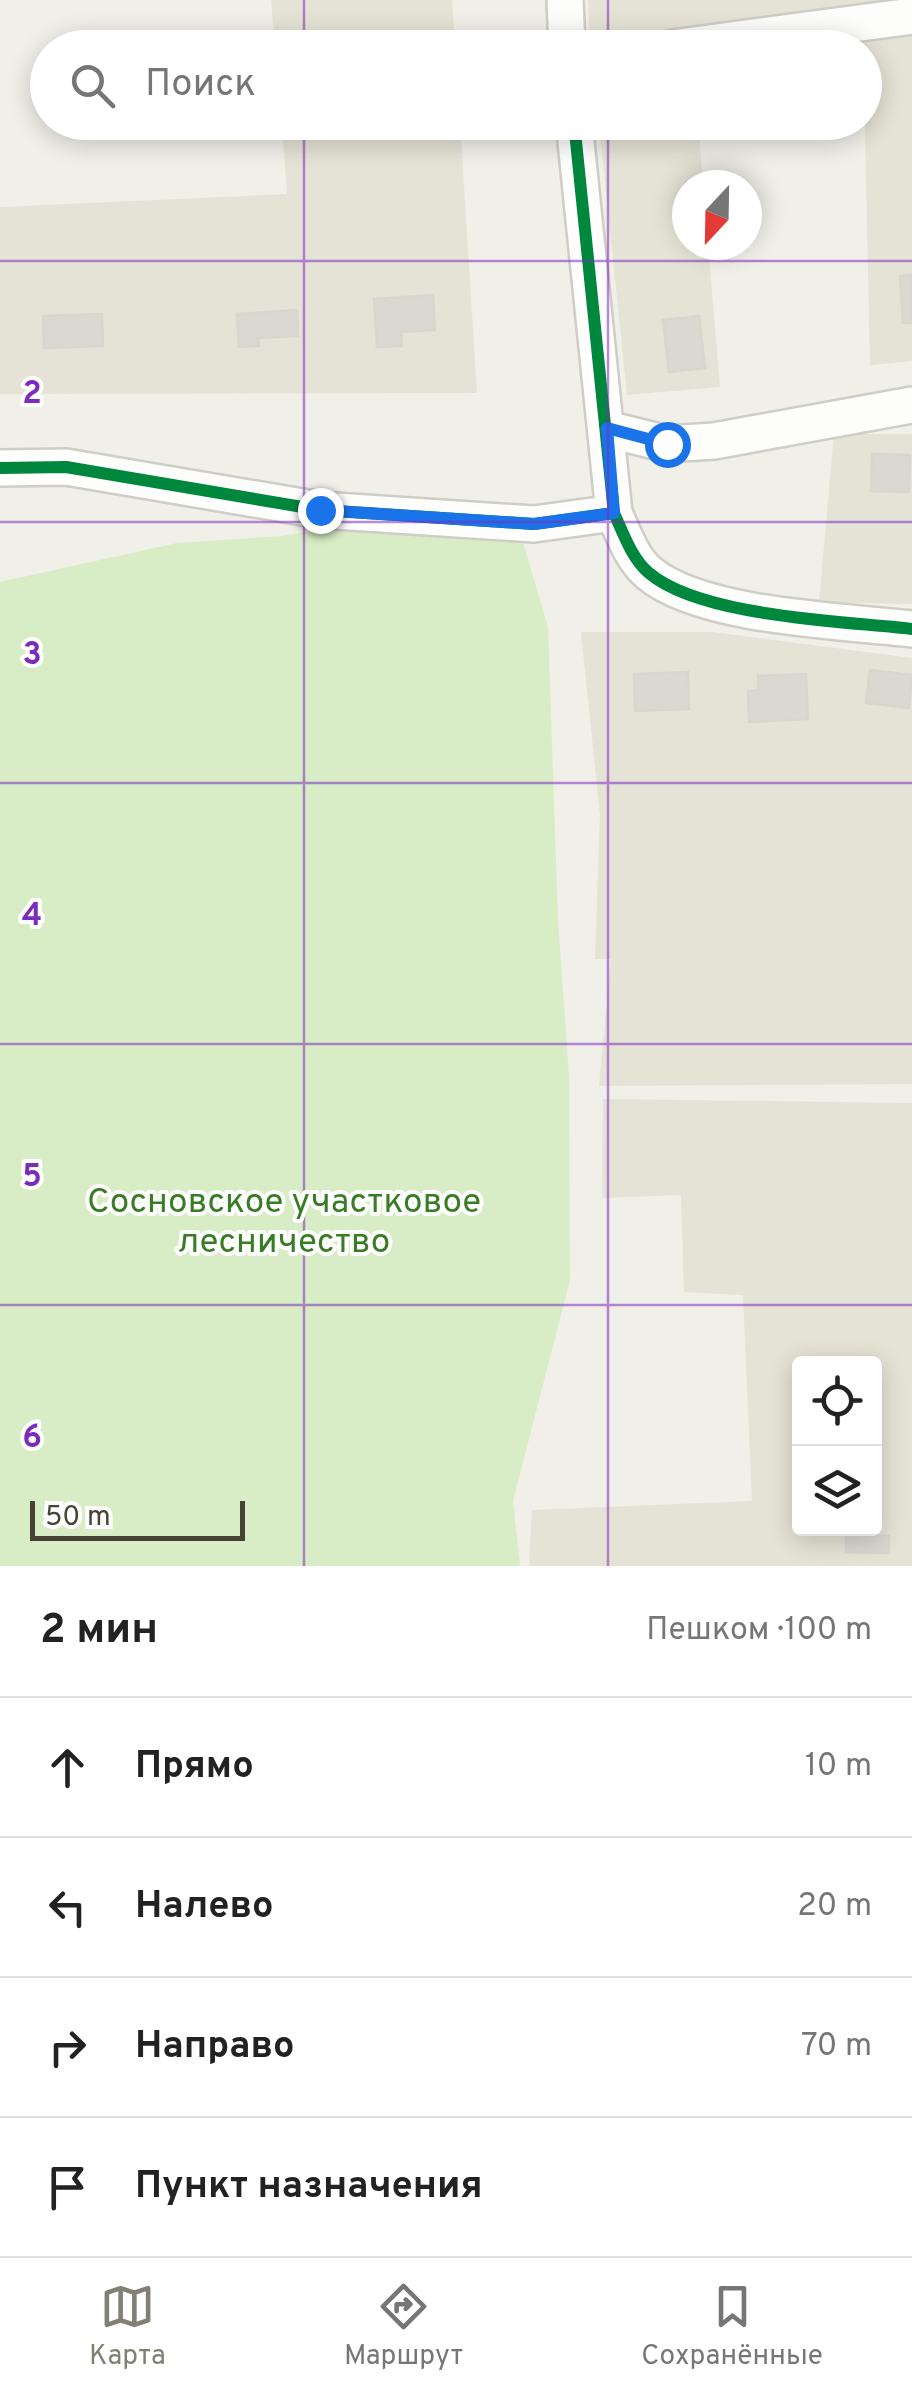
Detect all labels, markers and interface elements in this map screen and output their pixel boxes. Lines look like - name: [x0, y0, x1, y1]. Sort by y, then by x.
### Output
- search box: [30, 30, 882, 140]
- icon: search: [65, 58, 120, 113]
- text: Поиск: [145, 61, 256, 110]
- north arrow: [672, 170, 762, 260]
- text: 2: [22, 375, 42, 415]
- route start: [645, 422, 691, 468]
- route end: [298, 488, 344, 534]
- text: 3: [22, 636, 42, 676]
- text: 4: [22, 897, 42, 937]
- text: 5: [22, 1158, 42, 1198]
- park label: Сосновское участковое лесничество: [87, 1181, 481, 1265]
- map controls: [792, 1356, 882, 1536]
- button: locate: [792, 1356, 882, 1446]
- text: 6: [22, 1419, 42, 1459]
- button: layers: [792, 1446, 882, 1536]
- scale bar: [30, 1496, 245, 1540]
- text: 50 m: [45, 1500, 111, 1536]
- text: 2 мин: [40, 1605, 158, 1658]
- text: Пешком · 100 m: [646, 1611, 872, 1651]
- icon: ahead: [40, 1740, 95, 1795]
- text: Прямо: [135, 1743, 254, 1792]
- text: 10 m: [805, 1747, 872, 1787]
- icon: left: [40, 1880, 95, 1935]
- text: Налево: [135, 1883, 274, 1932]
- text: 20 m: [797, 1887, 872, 1927]
- icon: right: [40, 2020, 95, 2075]
- text: Направо: [135, 2023, 295, 2072]
- text: 70 m: [801, 2027, 872, 2067]
- icon: arrive: [40, 2160, 95, 2215]
- text: Пункт назначения: [135, 2163, 483, 2212]
- tab: Карта: [89, 2279, 166, 2375]
- tab: Маршрут: [344, 2279, 463, 2375]
- tab: Сохранённые: [641, 2279, 823, 2375]

